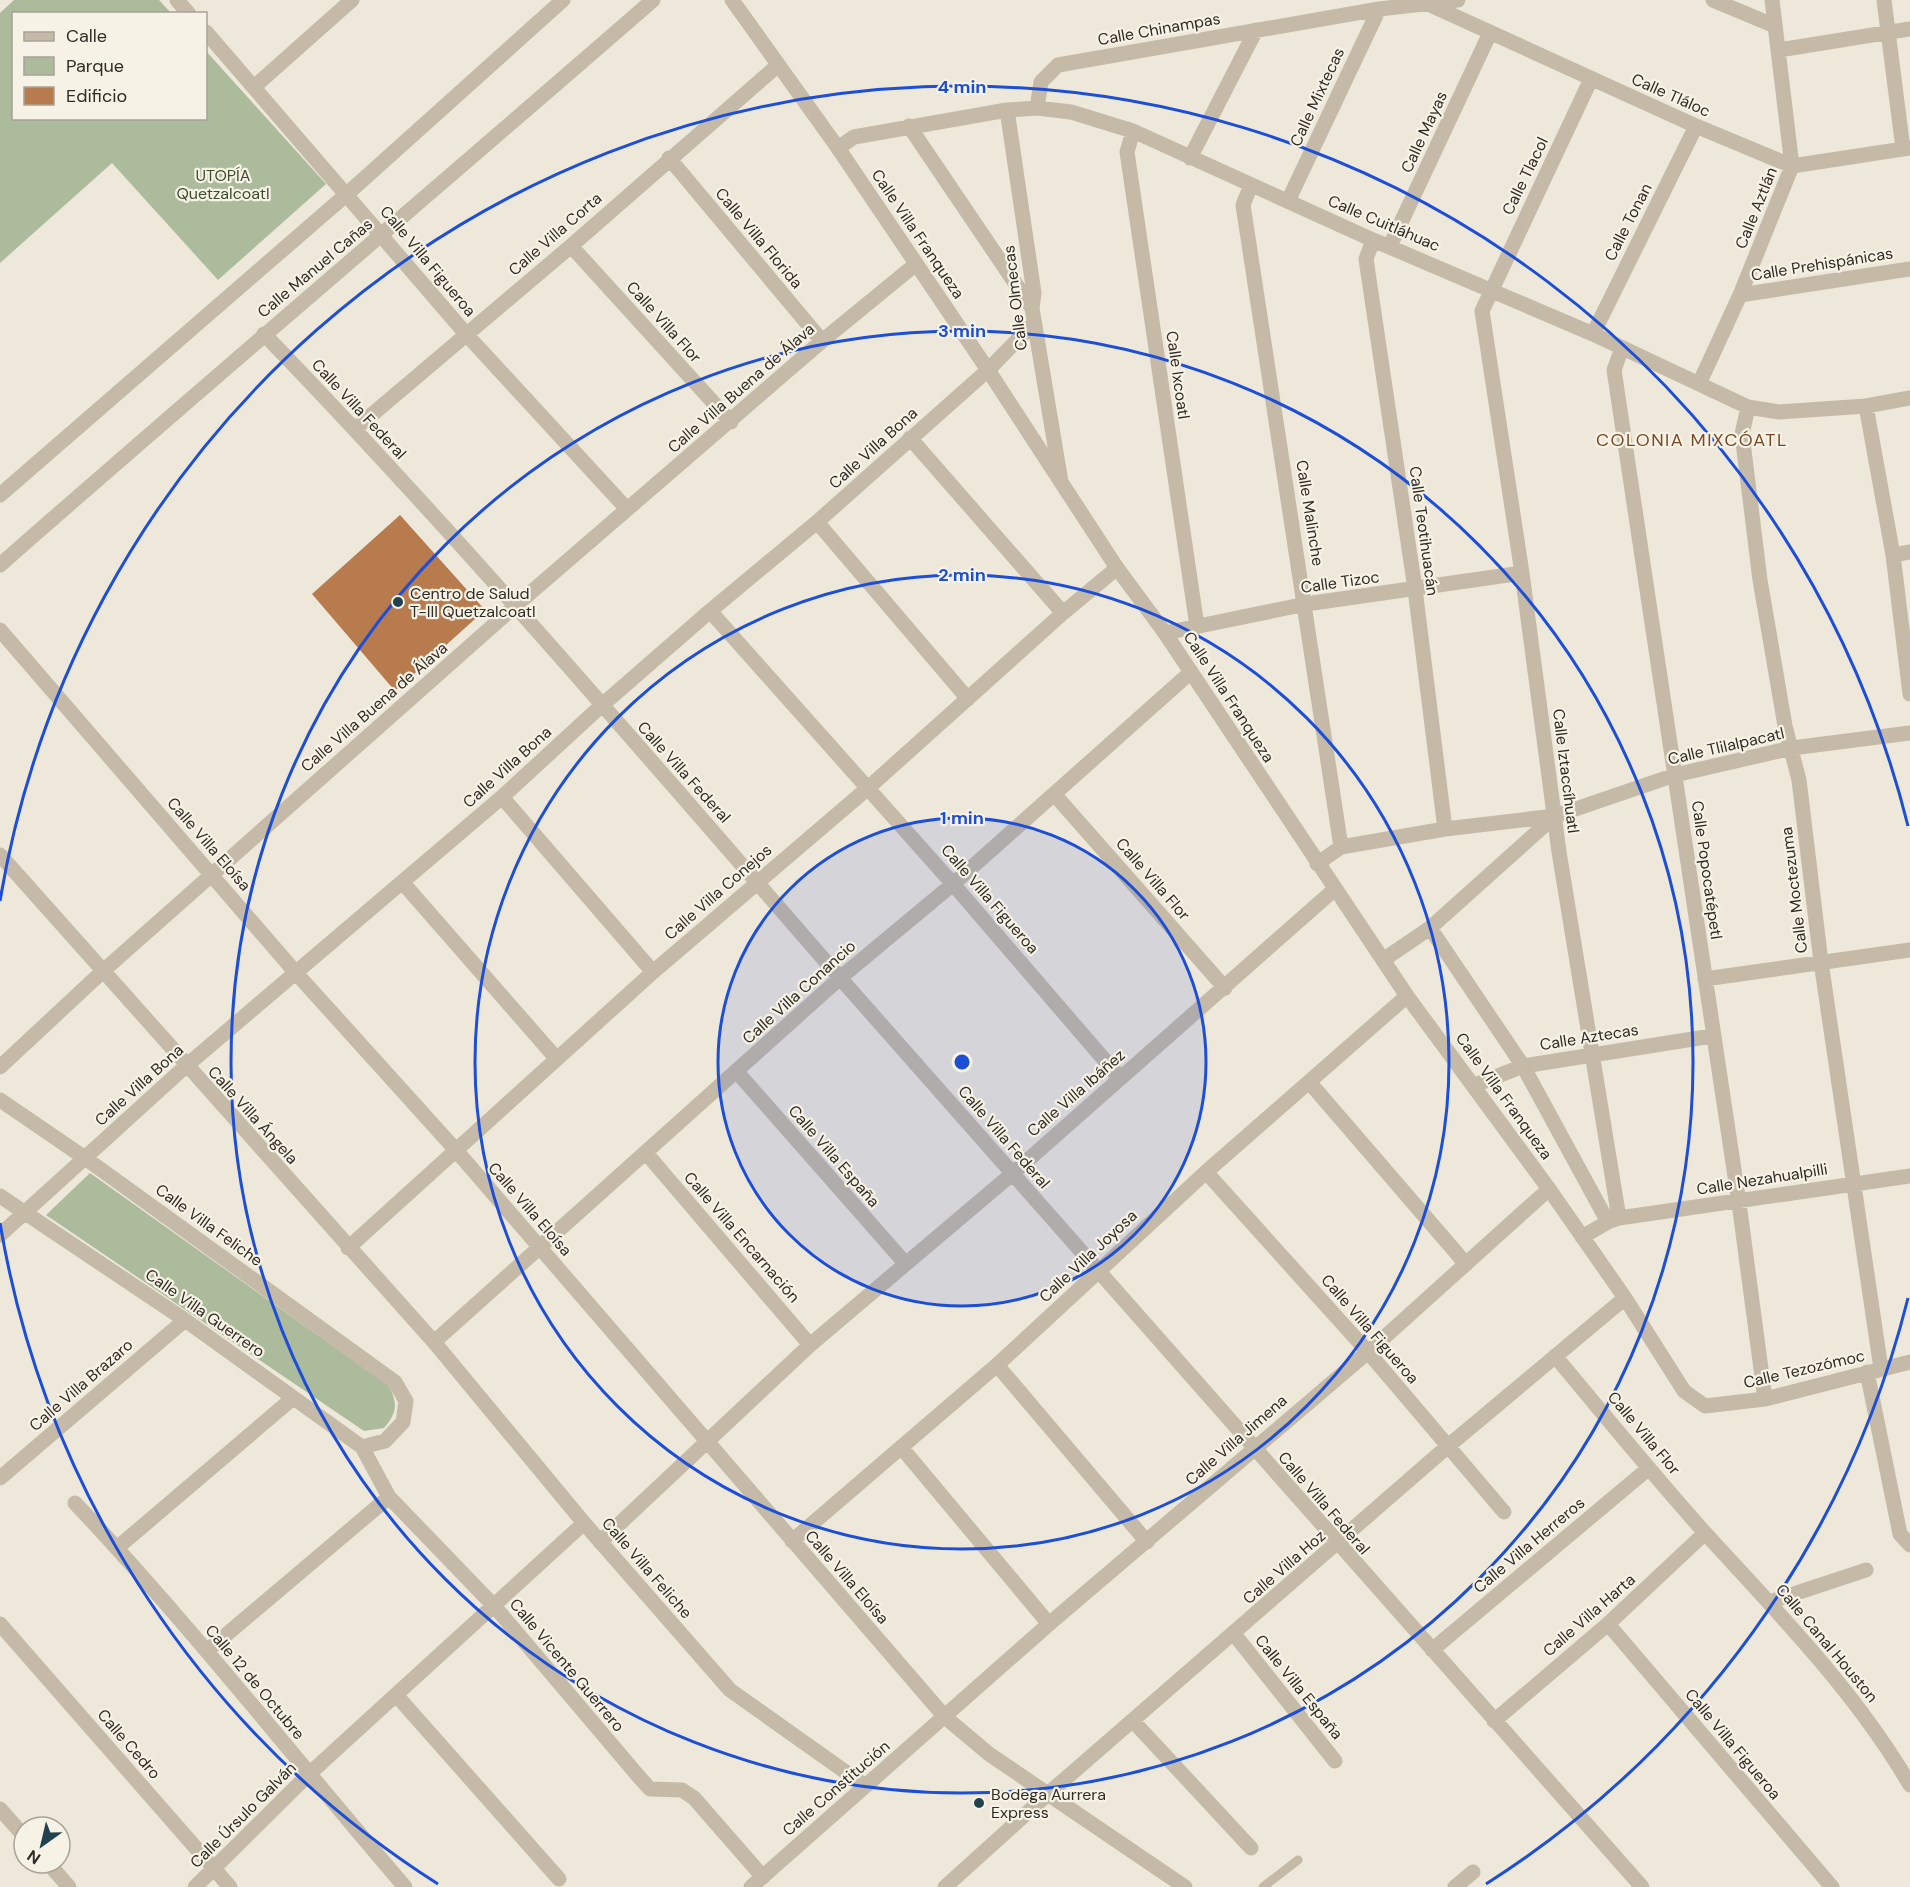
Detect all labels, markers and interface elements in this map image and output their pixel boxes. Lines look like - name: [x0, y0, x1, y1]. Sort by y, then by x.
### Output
- street label: Calle Chinampas: [1096, 8, 1222, 50]
- legend: [12, 12, 207, 120]
- text: Calle: [66, 24, 107, 48]
- street label: Calle Mixtecas: [1285, 44, 1349, 150]
- text: Parque: [66, 54, 124, 78]
- street label: Calle Tláloc: [1628, 68, 1714, 122]
- text: 4 min: [938, 75, 986, 99]
- text: Edificio: [66, 84, 127, 108]
- street label: Calle Mayas: [1396, 88, 1452, 176]
- street label: Calle Tlacol: [1497, 134, 1553, 218]
- street label: Calle Aztlán: [1730, 164, 1782, 252]
- park label: UTOPÍA Quetzalcoatl: [176, 165, 270, 204]
- street label: Calle Villa Franqueza: [867, 165, 969, 303]
- street label: Calle Tonan: [1599, 179, 1657, 265]
- street label: Calle Villa Florida: [711, 183, 807, 293]
- street label: Calle Villa Corta: [504, 188, 606, 280]
- street label: Calle Cuitláhuac: [1325, 190, 1443, 256]
- street label: Calle Villa Figueroa: [375, 201, 481, 321]
- street label: Calle Manuel Cañas: [253, 214, 377, 322]
- street label: Calle Prehispánicas: [1750, 242, 1894, 286]
- street label: Calle Olmecas: [998, 244, 1032, 352]
- street label: Calle Villa Flor: [622, 277, 706, 367]
- street label: Calle Villa Buena de Álava: [663, 318, 819, 458]
- text: 3 min: [938, 319, 986, 343]
- street label: Calle Ixcoatl: [1161, 329, 1195, 421]
- street label: Calle Villa Federal: [307, 354, 411, 464]
- street label: Calle Villa Bona: [824, 403, 922, 493]
- district label: COLONIA MIXCÓATL: [1596, 428, 1788, 452]
- street label: Calle Malinche: [1291, 459, 1329, 567]
- street label: Calle Teotihuacán: [1405, 465, 1443, 597]
- text: 2 min: [938, 563, 986, 587]
- street label: Calle Tizoc: [1299, 566, 1381, 598]
- place label: Centro de Salud T-III Quetzalcoatl: [410, 583, 536, 622]
- marker: Centro de Salud T-III Quetzalcoatl: [391, 595, 405, 609]
- street label: Calle Villa Franqueza: [1179, 628, 1279, 766]
- street label: Calle Villa Buena de Álava: [296, 637, 452, 777]
- street label: Calle Iztaccíhuatl: [1548, 708, 1584, 834]
- street label: Calle Villa Federal: [633, 717, 735, 827]
- street label: Calle Villa Bona: [458, 722, 556, 812]
- street label: Calle Tlilalpacatl: [1666, 722, 1786, 770]
- street label: Calle Villa Eloísa: [162, 793, 256, 895]
- street label: Calle Popocatépetl: [1687, 799, 1727, 941]
- text: 1 min: [940, 806, 984, 830]
- street label: Calle Moctezuma: [1776, 826, 1812, 954]
- street label: Calle Villa Flor: [1111, 833, 1195, 925]
- street label: Calle Villa Conejos: [660, 839, 776, 945]
- street label: Calle Villa Figueroa: [937, 840, 1043, 958]
- street label: Calle Villa Conancio: [738, 935, 860, 1049]
- street label: Calle Aztecas: [1538, 1019, 1640, 1055]
- street label: Calle Villa Franqueza: [1451, 1028, 1557, 1164]
- street label: Calle Villa Bona: [90, 1040, 188, 1130]
- street label: Calle Villa Ibáñez: [1023, 1045, 1129, 1141]
- centre of rings: [952, 1052, 972, 1072]
- street label: Calle Villa Ángela: [203, 1061, 303, 1169]
- street label: Calle Villa Federal: [953, 1081, 1055, 1193]
- street label: Calle Villa España: [784, 1100, 884, 1212]
- street label: Calle Villa Eloísa: [483, 1158, 577, 1260]
- street label: Calle Nezahualpilli: [1695, 1158, 1829, 1200]
- street label: Calle Villa Encarnación: [679, 1167, 805, 1307]
- street label: Calle Villa Feliche: [151, 1179, 267, 1271]
- street label: Calle Villa Joyosa: [1035, 1205, 1141, 1307]
- street label: Calle Villa Guerrero: [141, 1264, 269, 1362]
- street label: Calle Villa Figueroa: [1317, 1270, 1423, 1388]
- street label: Calle Villa Brazaro: [25, 1334, 137, 1436]
- street label: Calle Tezozómoc: [1741, 1345, 1867, 1393]
- street label: Calle Villa Flor: [1603, 1387, 1685, 1479]
- street label: Calle Villa Jimena: [1181, 1390, 1291, 1490]
- street label: Calle Villa Federal: [1273, 1447, 1375, 1559]
- street label: Calle Villa Herreros: [1469, 1492, 1589, 1598]
- street label: Calle Villa Feliche: [597, 1513, 697, 1623]
- street label: Calle Villa Hoz: [1238, 1525, 1330, 1609]
- street label: Calle Villa Eloísa: [800, 1526, 894, 1628]
- street label: Calle Villa Harta: [1538, 1569, 1640, 1661]
- street label: Calle Canal Houston: [1771, 1579, 1883, 1707]
- street label: Calle Vicente Guerrero: [505, 1594, 629, 1736]
- street label: Calle 12 de Octubre: [201, 1620, 309, 1744]
- street label: Calle Villa España: [1250, 1630, 1348, 1744]
- street label: Calle Villa Figueroa: [1680, 1684, 1786, 1804]
- street label: Calle Cedro: [93, 1705, 165, 1783]
- street label: Calle Constitución: [778, 1736, 894, 1840]
- street label: Calle Úrsulo Galván: [185, 1757, 301, 1873]
- place label: Bodega Aurrera Express: [991, 1784, 1106, 1823]
- marker: Bodega Aurrera Express: [972, 1796, 986, 1810]
- north arrow: [12, 1815, 72, 1875]
- text: N: [23, 1845, 45, 1869]

